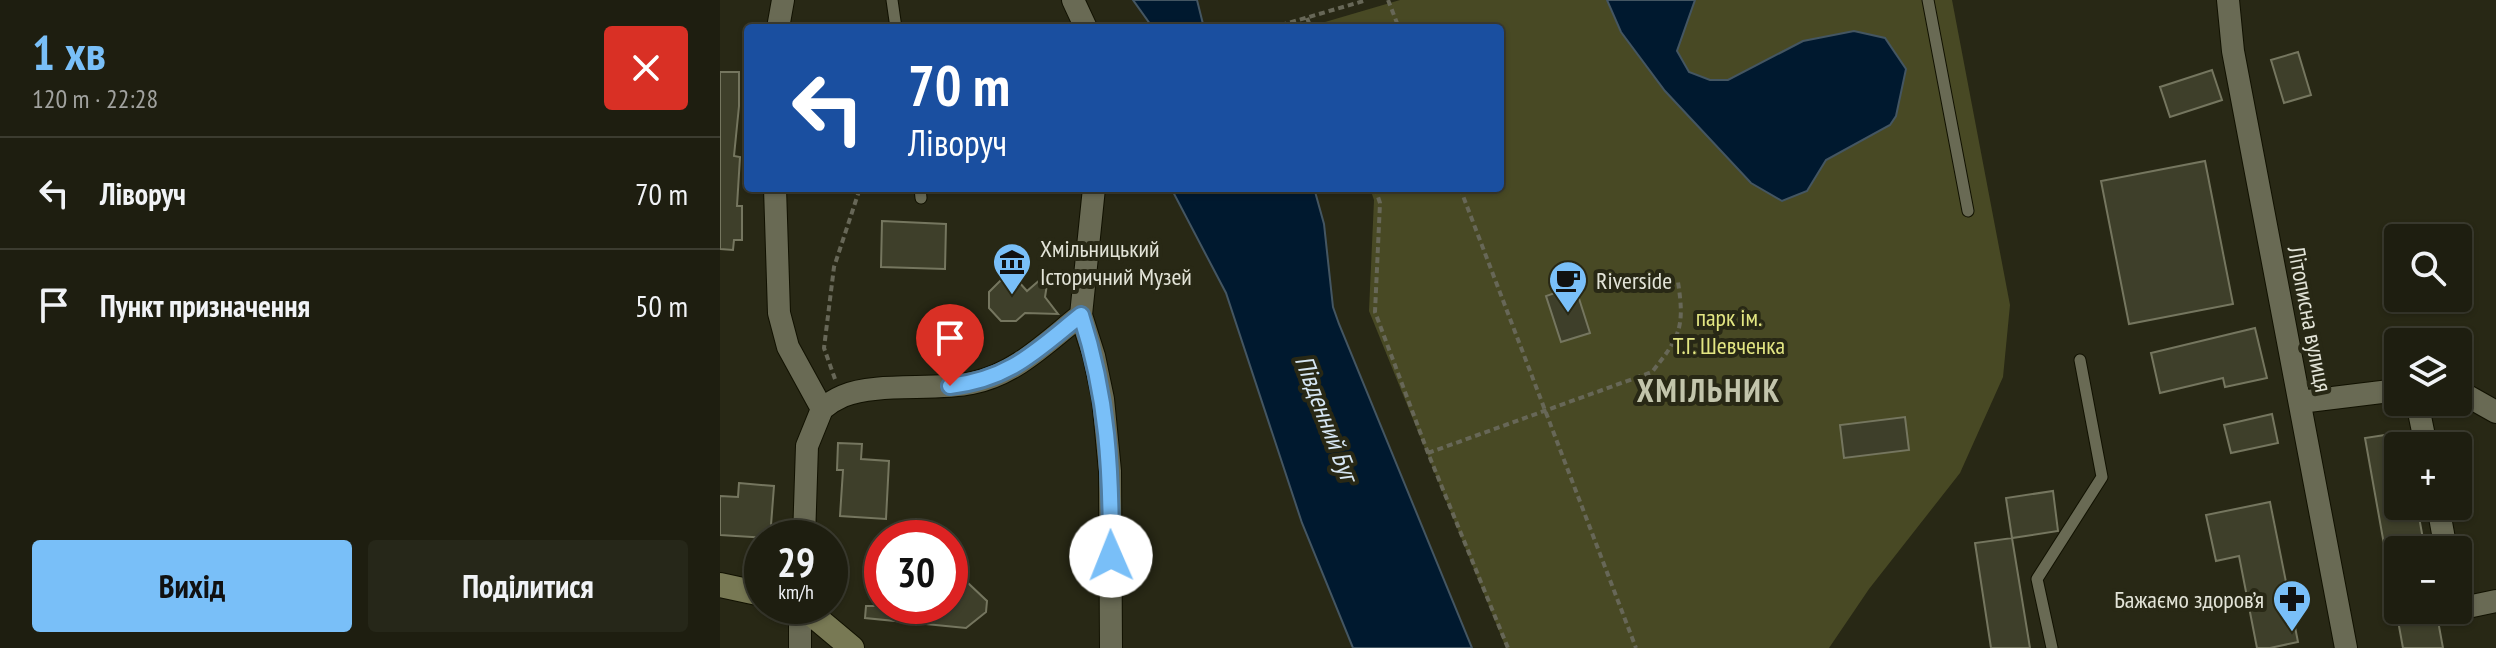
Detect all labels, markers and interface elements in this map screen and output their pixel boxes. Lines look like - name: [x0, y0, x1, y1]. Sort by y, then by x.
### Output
- text: 1 хв: [32, 21, 106, 83]
- button: close: [604, 26, 688, 110]
- text: 70 m: [908, 49, 1010, 121]
- icon: left: [776, 56, 880, 160]
- text: 120 m · 22:28: [32, 82, 158, 115]
- text: Ліворуч: [908, 119, 1007, 166]
- icon: left: [32, 171, 76, 215]
- text: Ліворуч: [100, 174, 186, 213]
- text: 70 m: [635, 174, 688, 213]
- map controls: [2384, 224, 2472, 624]
- button: search: [2384, 224, 2472, 312]
- place label: Хмільницький Історичний Музей: [1040, 233, 1192, 292]
- museum icon: Хмільницький Історичний Музей: [991, 241, 1033, 296]
- street label: Літописна вулиця: [2280, 242, 2339, 395]
- cafe icon: Riverside: [1547, 259, 1589, 314]
- place label: Riverside: [1596, 265, 1672, 296]
- icon: arrive: [32, 283, 76, 327]
- text: Пункт призначення: [100, 286, 310, 325]
- text: 50 m: [635, 286, 688, 325]
- park label: парк ім. Т.Г. Шевченка: [1673, 302, 1785, 361]
- pin: [916, 304, 984, 386]
- icon: arrive: [928, 316, 972, 360]
- button: layers: [2384, 328, 2472, 416]
- water label: Південний Буг: [1288, 351, 1367, 489]
- district label: ХМІЛЬНИК: [1637, 369, 1781, 411]
- button: +: [2384, 432, 2472, 520]
- position arrow: [1069, 514, 1153, 598]
- speed limit sign: 30: [864, 520, 968, 624]
- text: 29: [777, 536, 815, 588]
- button: −: [2384, 536, 2472, 624]
- button: Вихід: [32, 540, 352, 632]
- button: Поділитися: [368, 540, 688, 632]
- pharmacy icon: Бажаємо здоров’я: [2271, 578, 2313, 633]
- text: km/h: [778, 579, 814, 605]
- place label: Бажаємо здоров’я: [2114, 584, 2264, 615]

